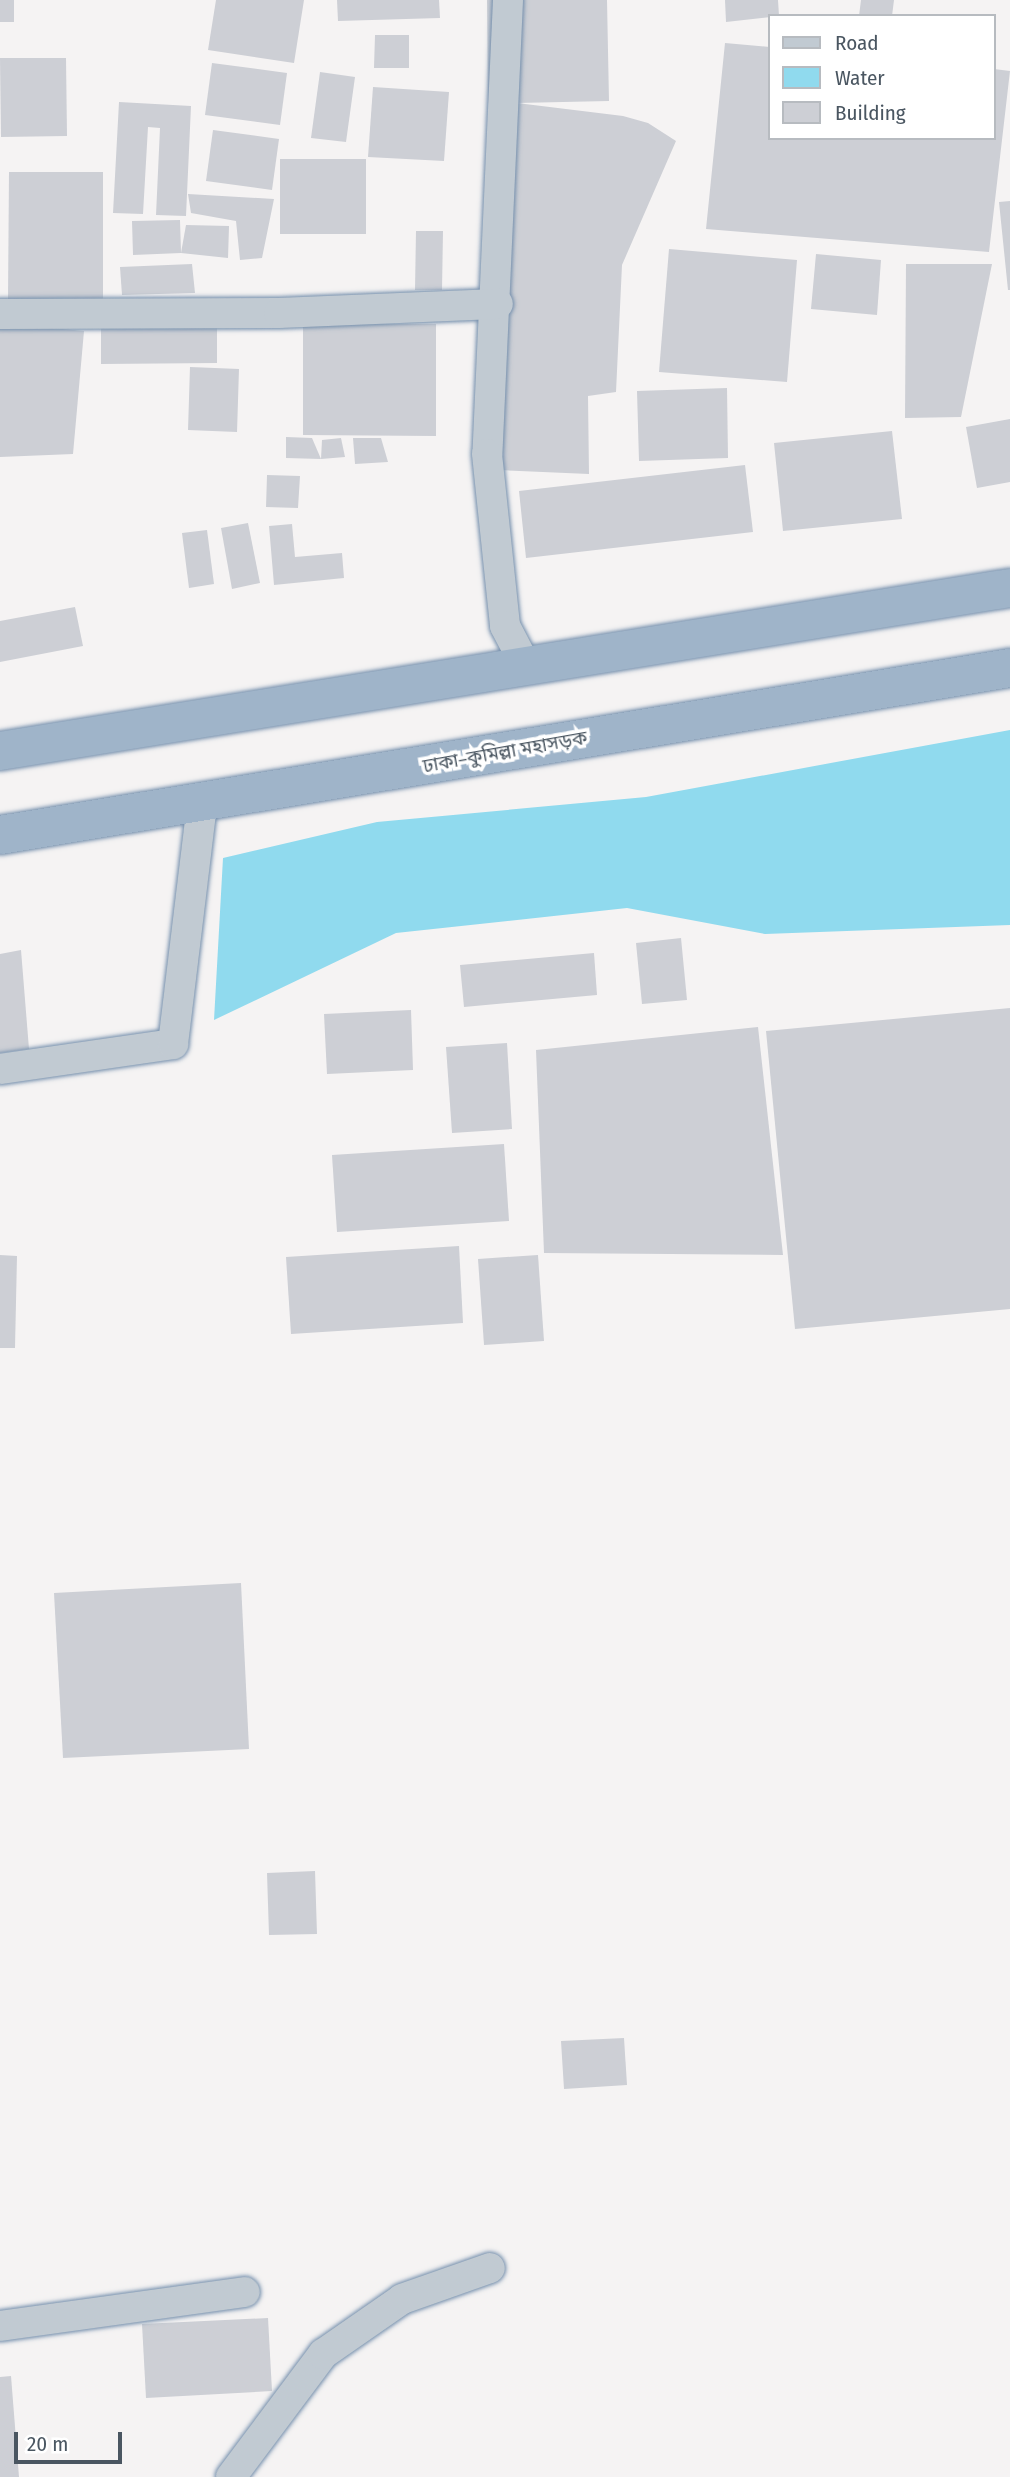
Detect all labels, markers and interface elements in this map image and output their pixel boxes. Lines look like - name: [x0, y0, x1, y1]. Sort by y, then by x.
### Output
- legend: [768, 14, 996, 140]
- text: Road: [835, 30, 879, 56]
- text: Water: [835, 65, 885, 91]
- text: Building: [835, 100, 906, 126]
- street label: ঢাকা–কুমিল্লা মহাসড়ক: [421, 726, 589, 778]
- scale bar: [18, 2418, 126, 2462]
- text: 20 m: [27, 2431, 68, 2457]

